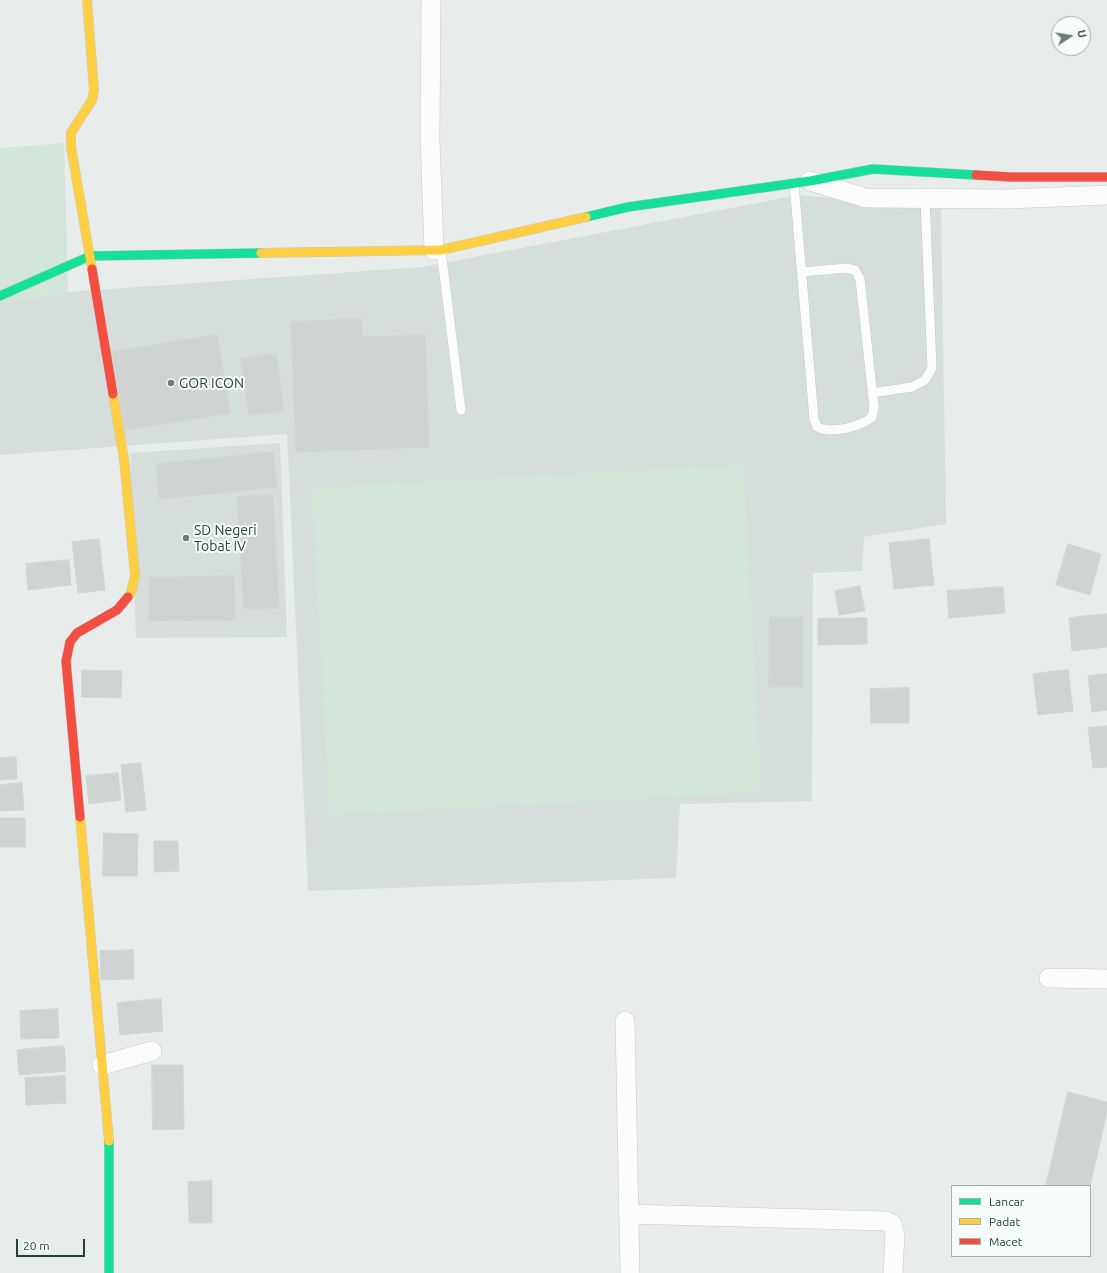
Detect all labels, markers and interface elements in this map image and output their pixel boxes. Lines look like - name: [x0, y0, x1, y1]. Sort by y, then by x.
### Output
- north arrow: [1051, 16, 1091, 56]
- text: U: [1075, 29, 1088, 39]
- place label: GOR ICON: [179, 375, 244, 391]
- marker: GOR ICON: [166, 378, 176, 388]
- place label: SD Negeri Tobat IV: [194, 522, 257, 554]
- marker: SD Negeri Tobat IV: [181, 533, 191, 543]
- legend: [951, 1185, 1091, 1257]
- text: Lancar: [989, 1195, 1024, 1208]
- text: Padat: [989, 1215, 1020, 1228]
- scale bar: [18, 1231, 87, 1257]
- text: Macet: [989, 1235, 1022, 1248]
- text: 20 m: [23, 1239, 50, 1252]

